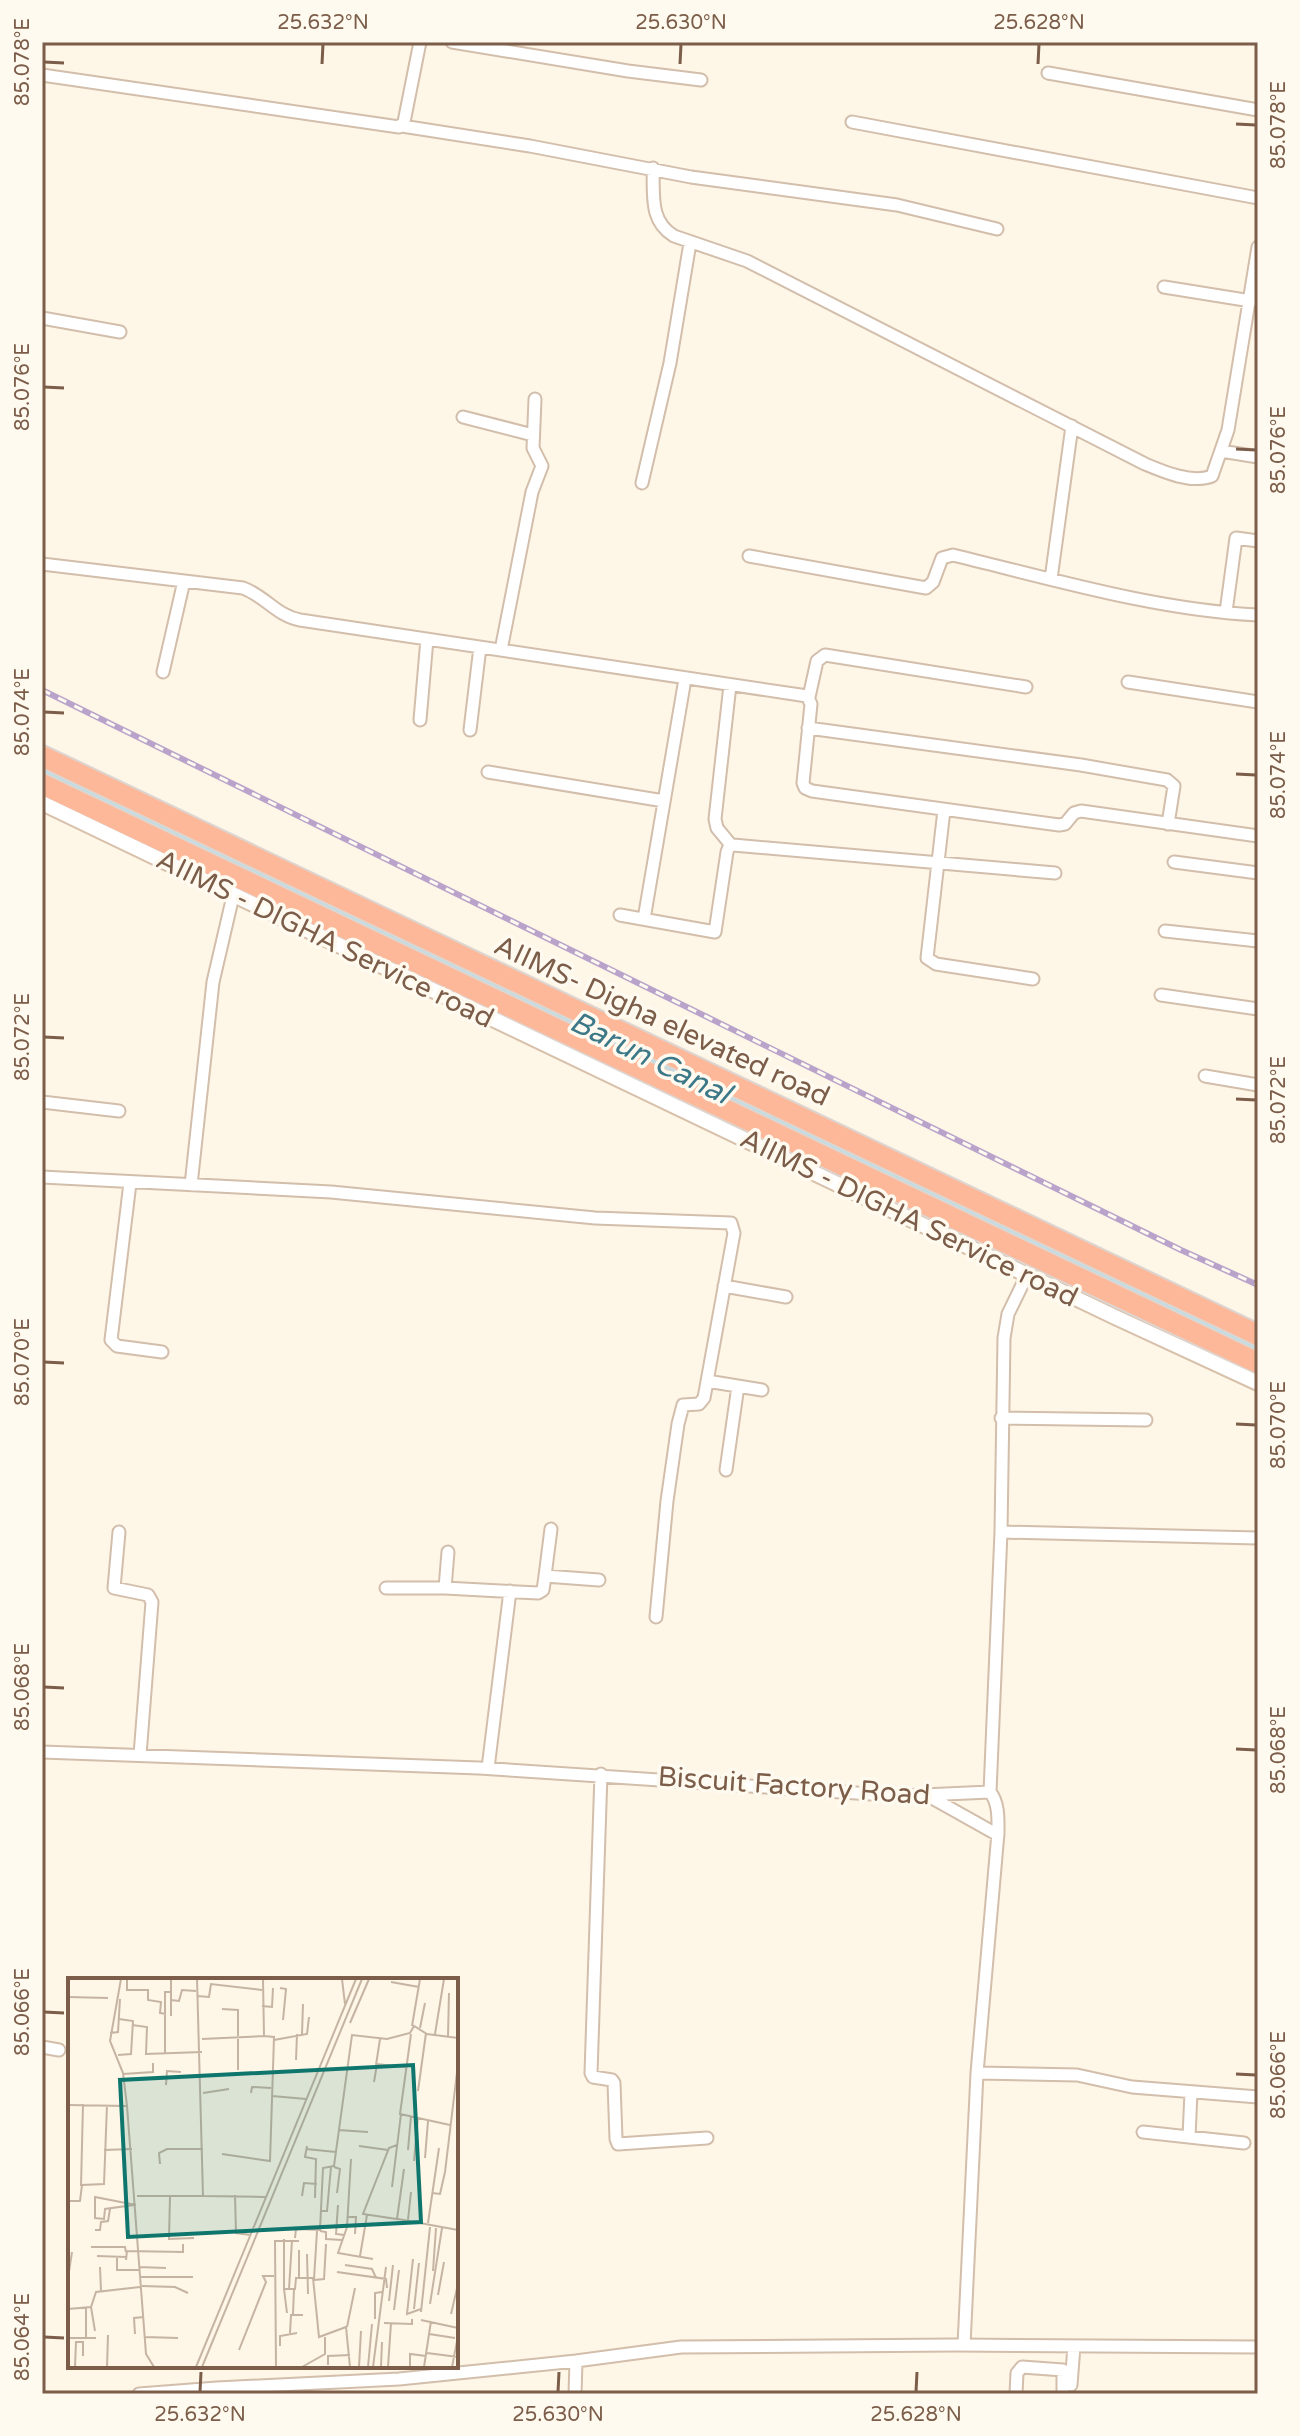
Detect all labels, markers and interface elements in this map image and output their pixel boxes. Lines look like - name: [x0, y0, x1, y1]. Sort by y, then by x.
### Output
- text: 25.632°N: [277, 11, 369, 35]
- text: 25.630°N: [635, 11, 727, 35]
- text: 25.628°N: [993, 11, 1085, 35]
- text: 85.078°E: [11, 18, 35, 106]
- text: 85.078°E: [1267, 81, 1291, 169]
- text: 85.076°E: [11, 343, 35, 431]
- text: 85.076°E: [1267, 406, 1291, 494]
- text: 85.074°E: [11, 668, 35, 756]
- text: 85.074°E: [1267, 731, 1291, 819]
- street label: AIIMS - DIGHA Service road: [151, 842, 499, 1036]
- street label: AIIMS- Digha elevated road: [489, 928, 835, 1114]
- text: 85.072°E: [11, 993, 35, 1081]
- water label: Barun Canal: [564, 1003, 739, 1114]
- text: 85.072°E: [1267, 1056, 1291, 1144]
- street label: AIIMS - DIGHA Service road: [735, 1121, 1083, 1315]
- text: 85.070°E: [11, 1318, 35, 1406]
- text: 85.070°E: [1267, 1381, 1291, 1469]
- text: 85.068°E: [11, 1643, 35, 1731]
- text: 85.068°E: [1267, 1706, 1291, 1794]
- street label: Biscuit Factory Road: [657, 1760, 931, 1812]
- text: 85.066°E: [11, 1968, 35, 2056]
- inset map: [68, 1978, 458, 2368]
- text: 85.066°E: [1267, 2031, 1291, 2119]
- text: 85.064°E: [11, 2293, 35, 2381]
- text: 25.632°N: [154, 2403, 246, 2427]
- text: 25.630°N: [512, 2403, 604, 2427]
- text: 25.628°N: [870, 2403, 962, 2427]

